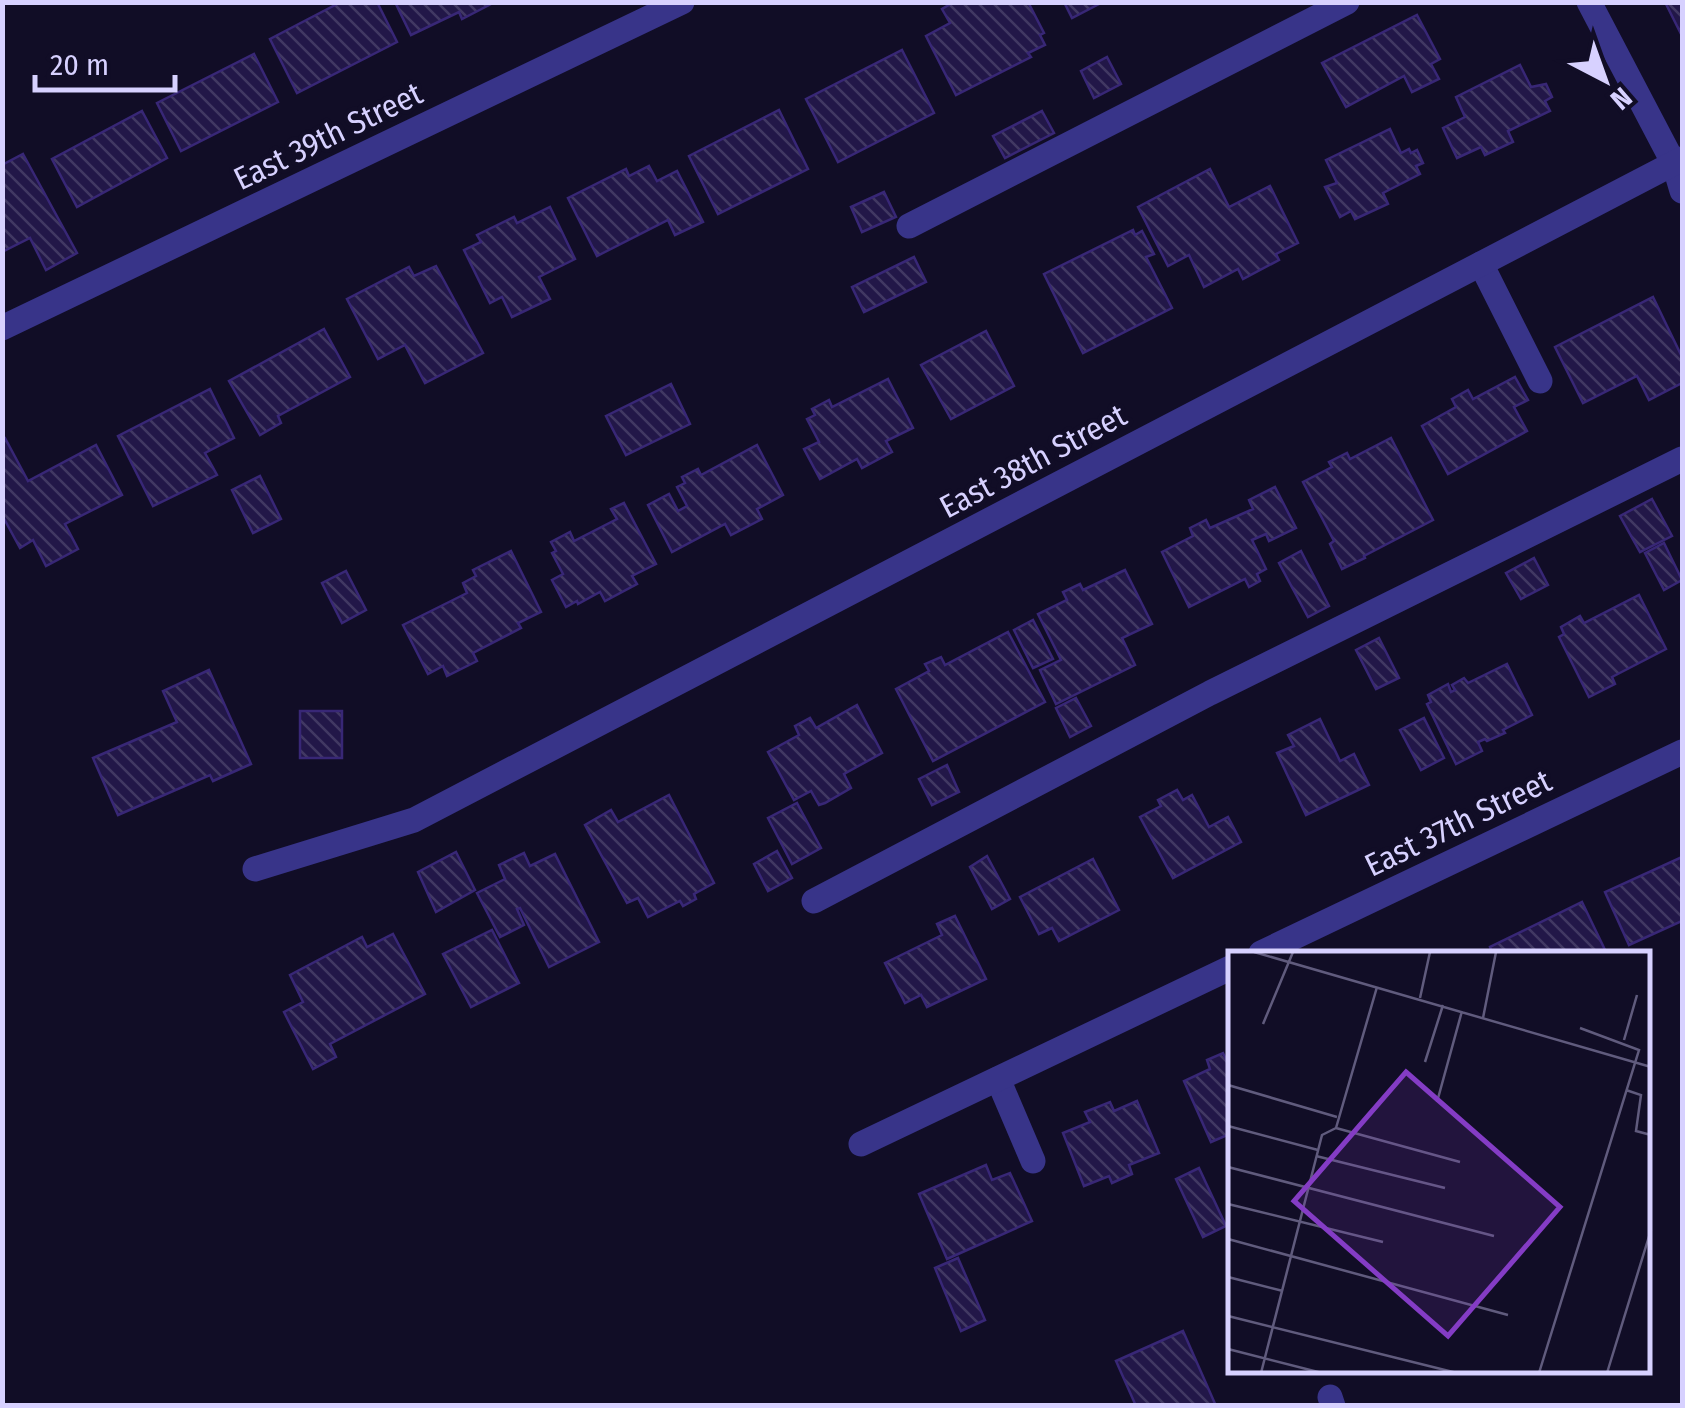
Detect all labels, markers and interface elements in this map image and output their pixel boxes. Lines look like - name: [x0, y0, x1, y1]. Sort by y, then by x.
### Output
- scale bar: [35, 30, 175, 92]
- north arrow: [1555, 30, 1655, 130]
- text: 20 m: [50, 47, 109, 83]
- street label: East 39th Street: [228, 74, 429, 198]
- text: N: [1604, 81, 1638, 116]
- street label: East 38th Street: [933, 396, 1133, 526]
- street label: East 37th Street: [1359, 761, 1558, 884]
- inset map: [1228, 951, 1650, 1373]

